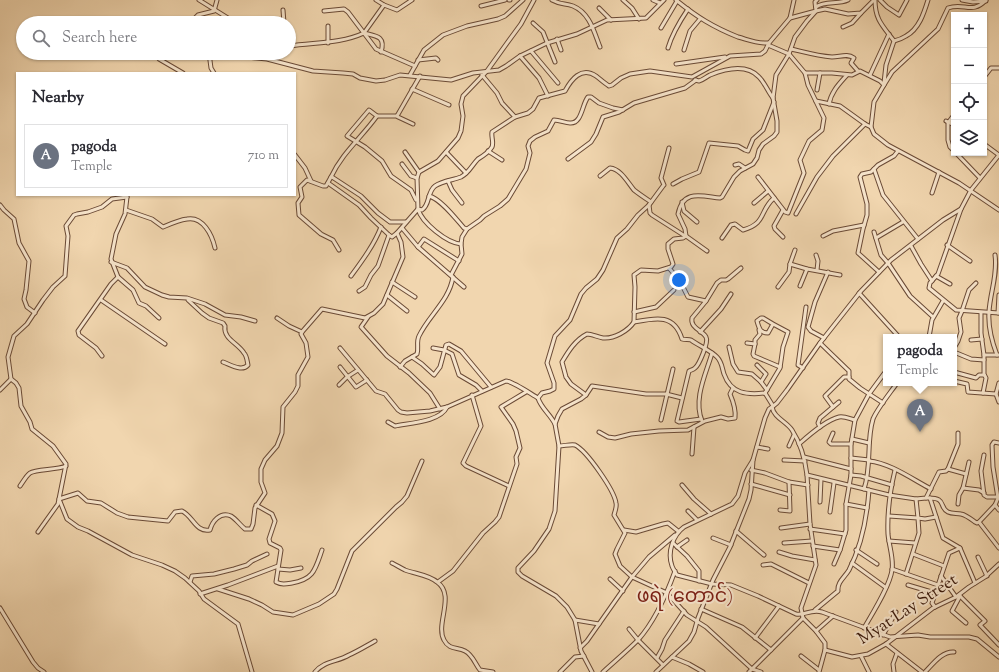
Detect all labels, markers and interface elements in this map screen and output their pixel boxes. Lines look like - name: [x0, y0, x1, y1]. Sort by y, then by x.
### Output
- map controls: [951, 12, 987, 156]
- button: +: [951, 12, 987, 48]
- search box: [16, 16, 296, 60]
- icon: search: [30, 27, 52, 49]
- text: Search here: [62, 28, 137, 49]
- button: −: [951, 48, 987, 84]
- button: locate: [951, 84, 987, 120]
- text: Nearby: [32, 86, 84, 110]
- button: layers: [951, 120, 987, 156]
- text: pagoda: [71, 137, 117, 158]
- text: A: [41, 147, 51, 165]
- text: 710 m: [248, 147, 279, 165]
- text: Temple: [71, 158, 112, 176]
- your location: [669, 270, 689, 290]
- popup: [883, 334, 957, 386]
- text: pagoda: [897, 341, 943, 362]
- text: Temple: [897, 362, 938, 380]
- pin: A: [907, 399, 933, 432]
- street label: Myat Lay Street: [853, 569, 963, 651]
- district label: ဖရဲ (တောင်): [637, 581, 733, 611]

